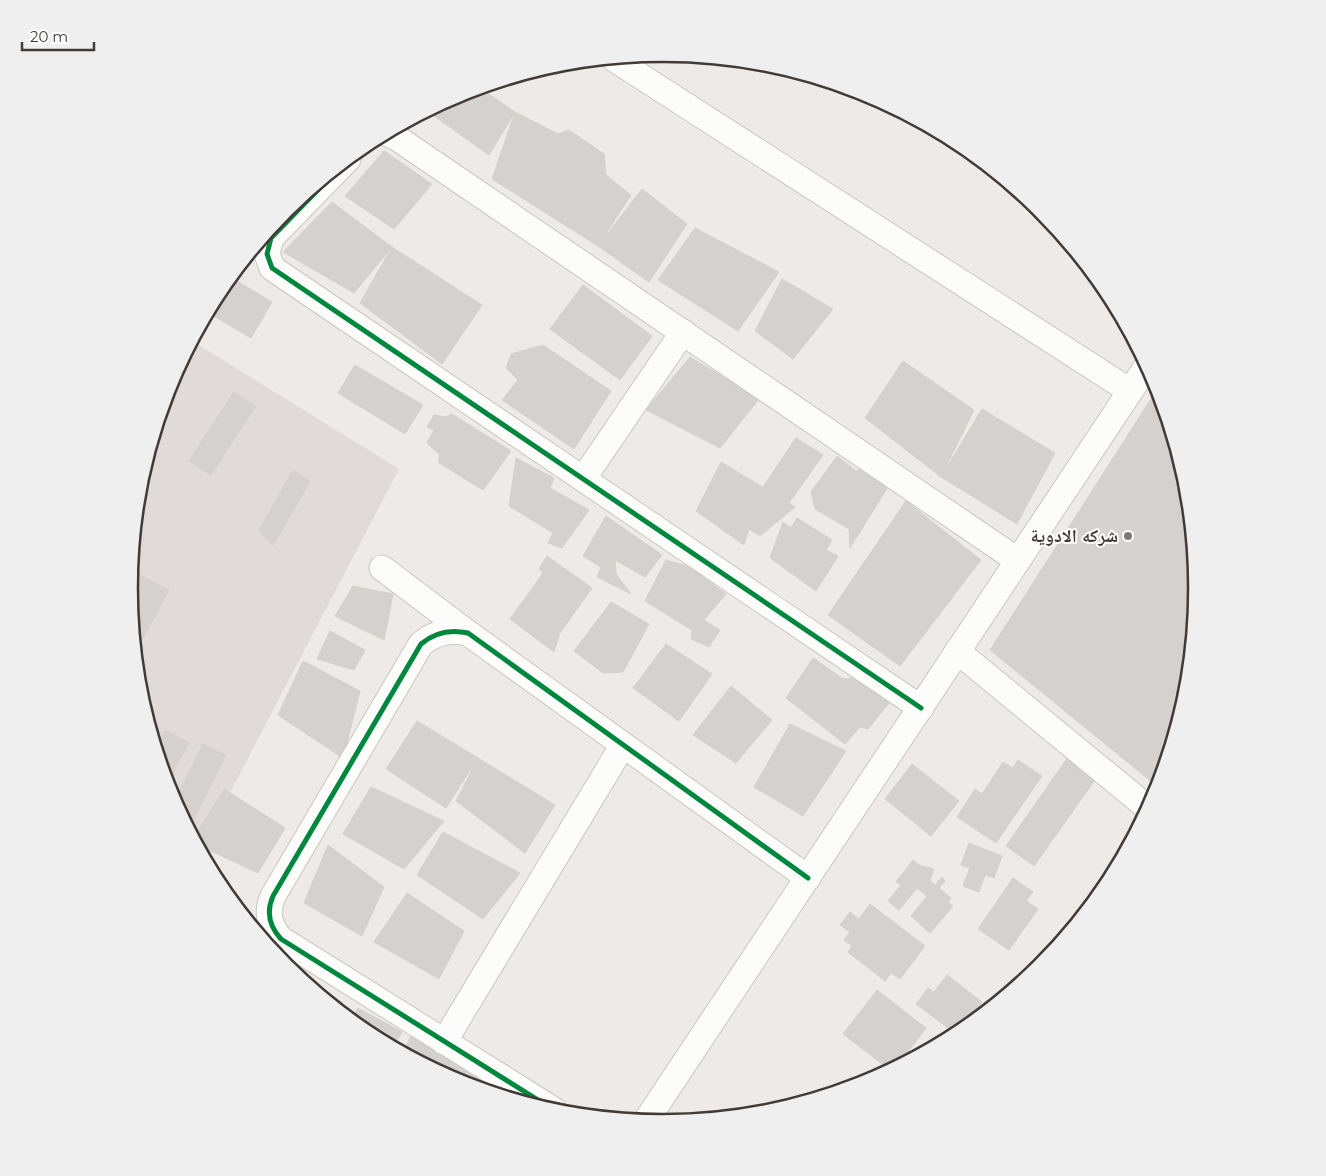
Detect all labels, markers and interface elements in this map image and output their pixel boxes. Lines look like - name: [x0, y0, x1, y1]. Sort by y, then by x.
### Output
- scale bar: [22, 20, 95, 52]
- text: 20 m: [30, 27, 68, 46]
- place label: شركه الادوية: [1031, 525, 1118, 547]
- marker: شركه الادوية: [1122, 530, 1134, 542]

